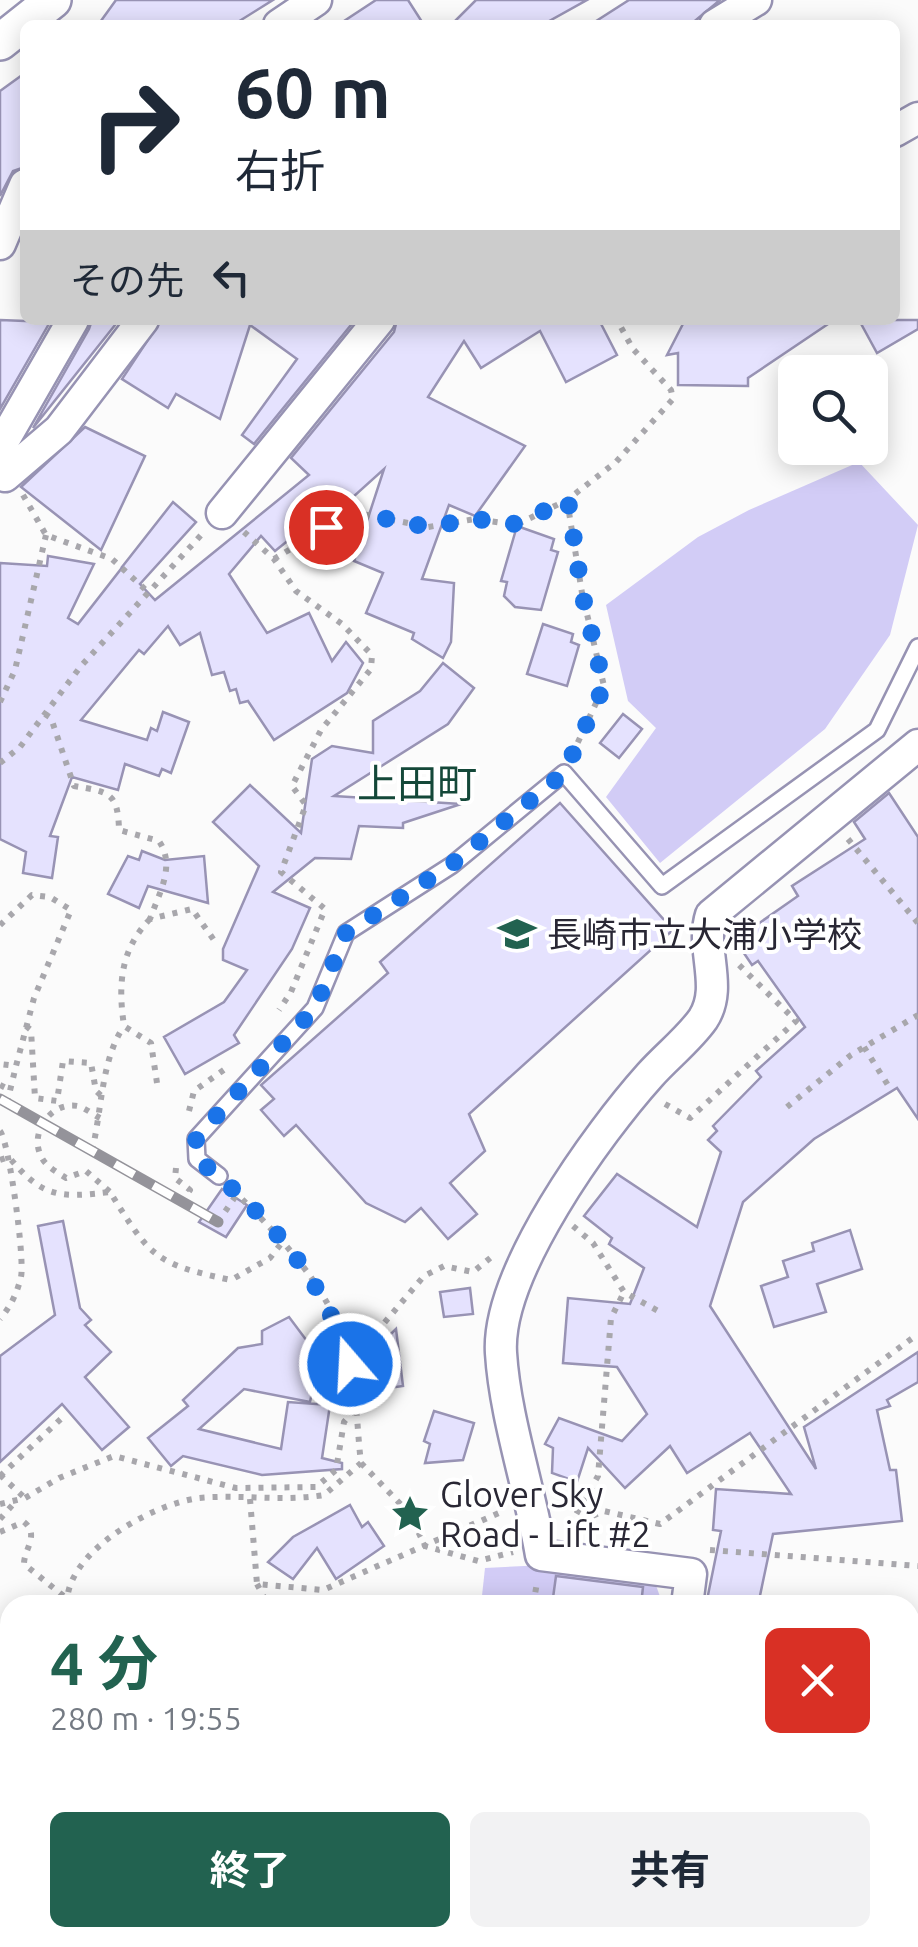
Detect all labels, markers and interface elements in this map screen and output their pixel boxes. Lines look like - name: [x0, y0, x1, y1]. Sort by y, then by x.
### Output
- text: 60 m: [235, 53, 391, 131]
- icon: right: [70, 60, 200, 190]
- text: 右折: [235, 145, 325, 196]
- icon: left: [204, 250, 259, 305]
- text: その先: [70, 259, 184, 301]
- map controls: [778, 355, 888, 465]
- button: search: [778, 355, 888, 465]
- pin: [284, 485, 369, 570]
- icon: arrive: [299, 500, 354, 555]
- district label: 上田町: [357, 761, 477, 806]
- school or university icon: 長崎市立大浦小学校: [496, 913, 538, 955]
- place label: 長崎市立大浦小学校: [547, 914, 862, 954]
- position arrow: [298, 1312, 402, 1416]
- place label: Glover Sky Road - Lift #2: [440, 1474, 651, 1554]
- place icon: Glover Sky Road - Lift #2: [389, 1493, 431, 1535]
- button: close: [765, 1628, 870, 1733]
- text: 4 分: [50, 1629, 158, 1696]
- text: 280 m · 19:55: [50, 1700, 242, 1736]
- button: 終了: [50, 1812, 450, 1927]
- button: 共有: [470, 1812, 870, 1927]

